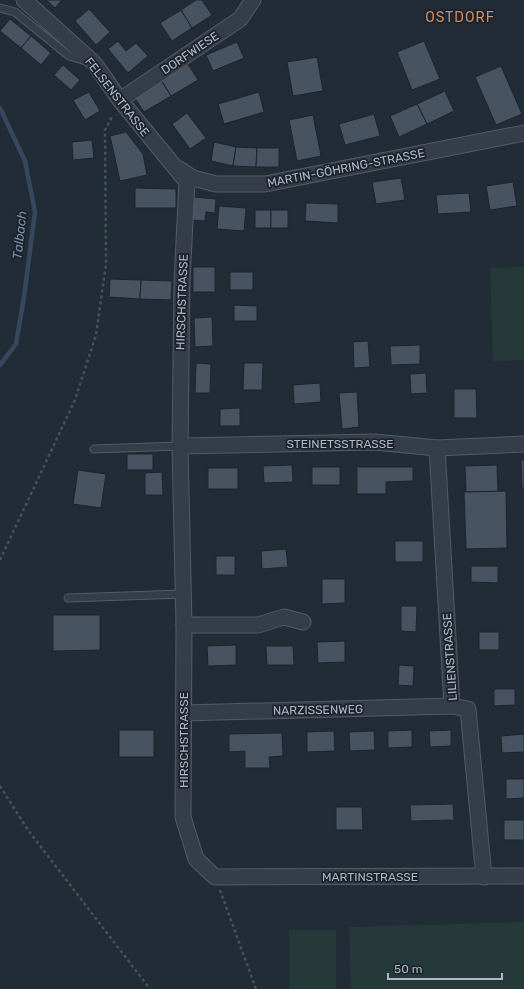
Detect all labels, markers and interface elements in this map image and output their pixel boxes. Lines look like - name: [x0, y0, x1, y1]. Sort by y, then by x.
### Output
- district label: OSTDORF: [425, 9, 495, 26]
- street label: DORFWIESE: [159, 29, 221, 77]
- street label: FELSENSTRASSE: [82, 55, 152, 139]
- street label: MARTIN-GÖHRING-STRASSE: [266, 146, 426, 190]
- water label: Talbach: [9, 210, 30, 260]
- street label: HIRSCHSTRASSE: [173, 254, 191, 350]
- street label: STEINETSSTRASSE: [286, 437, 394, 451]
- street label: LILIENSTRASSE: [440, 613, 460, 701]
- street label: HIRSCHSTRASSE: [177, 692, 191, 788]
- street label: NARZISSENWEG: [273, 702, 363, 718]
- street label: MARTINSTRASSE: [322, 870, 418, 884]
- scale bar: [388, 955, 502, 981]
- text: 50 m: [394, 962, 422, 976]

